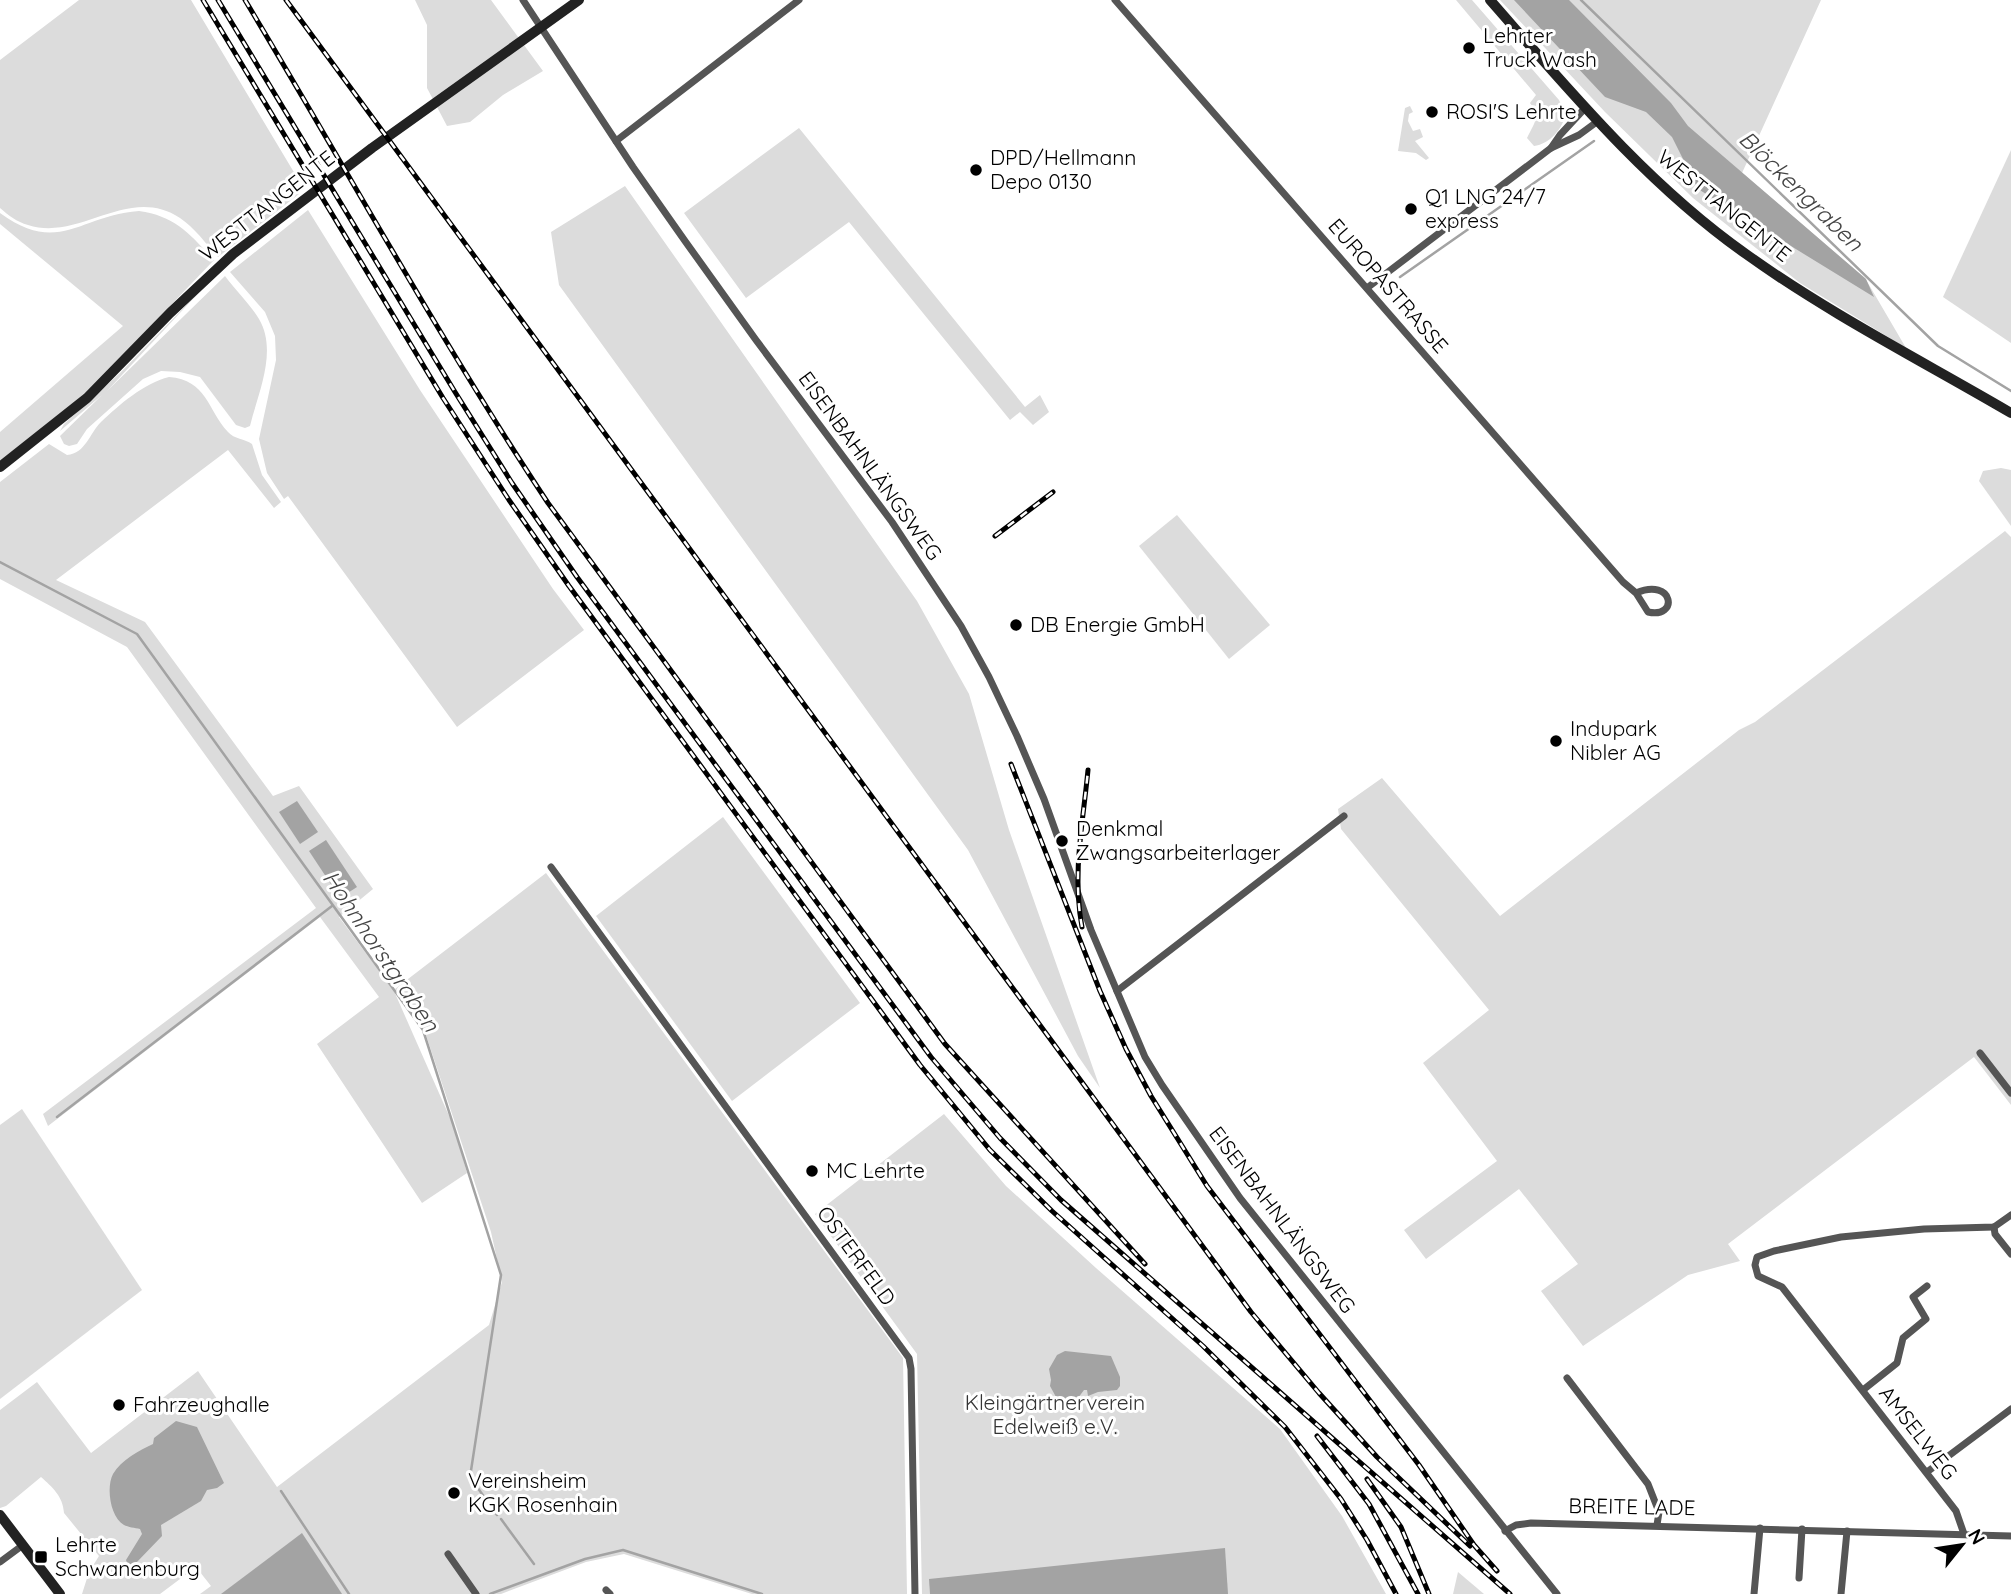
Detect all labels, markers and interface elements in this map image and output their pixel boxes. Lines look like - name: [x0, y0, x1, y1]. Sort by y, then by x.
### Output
- place label: Lehrter Truck Wash: [1483, 22, 1597, 72]
- marker: Lehrter Truck Wash: [1461, 40, 1477, 56]
- place label: ROSI'S Lehrte: [1446, 98, 1577, 124]
- marker: ROSI'S Lehrte: [1424, 104, 1440, 120]
- water label: Blöckengraben: [1733, 124, 1870, 258]
- street label: WESTTANGENTE: [1653, 143, 1797, 267]
- street label: WESTTANGENTE: [194, 144, 339, 266]
- place label: DPD/Hellmann Depo 0130: [990, 144, 1136, 194]
- marker: DPD/Hellmann Depo 0130: [968, 162, 984, 178]
- place label: Q1 LNG 24/7 express: [1425, 183, 1546, 233]
- marker: Q1 LNG 24/7 express: [1403, 201, 1419, 217]
- street label: EUROPASTRASSE: [1323, 213, 1454, 358]
- street label: EISENBAHNLÄNGSWEG: [794, 366, 948, 565]
- place label: DB Energie GmbH: [1030, 611, 1205, 637]
- marker: DB Energie GmbH: [1008, 617, 1024, 633]
- place label: Indupark Nibler AG: [1570, 715, 1661, 765]
- marker: Indupark Nibler AG: [1548, 733, 1564, 749]
- place label: Denkmal Zwangsarbeiterlager: [1076, 815, 1280, 865]
- marker: Denkmal Zwangsarbeiterlager: [1054, 833, 1070, 849]
- water label: Hohnhorstgraben: [317, 865, 446, 1037]
- street label: EISENBAHNLÄNGSWEG: [1204, 1121, 1362, 1318]
- place label: MC Lehrte: [826, 1157, 925, 1183]
- marker: MC Lehrte: [804, 1163, 820, 1179]
- street label: OSTERFELD: [812, 1201, 902, 1310]
- street label: AMSELWEG: [1874, 1380, 1964, 1485]
- park label: Kleingärtnerverein Edelweiß e.V.: [965, 1389, 1145, 1439]
- place label: Fahrzeughalle: [133, 1391, 270, 1417]
- marker: Fahrzeughalle: [111, 1397, 127, 1413]
- place label: Vereinsheim KGK Rosenhain: [468, 1467, 618, 1517]
- marker: Vereinsheim KGK Rosenhain: [446, 1485, 462, 1501]
- street label: BREITE LADE: [1568, 1492, 1696, 1520]
- north arrow: [1927, 1510, 1997, 1580]
- text: N: [1963, 1524, 1991, 1549]
- place label: Lehrte Schwanenburg: [55, 1531, 200, 1581]
- marker: Lehrte Schwanenburg: [33, 1549, 49, 1565]

